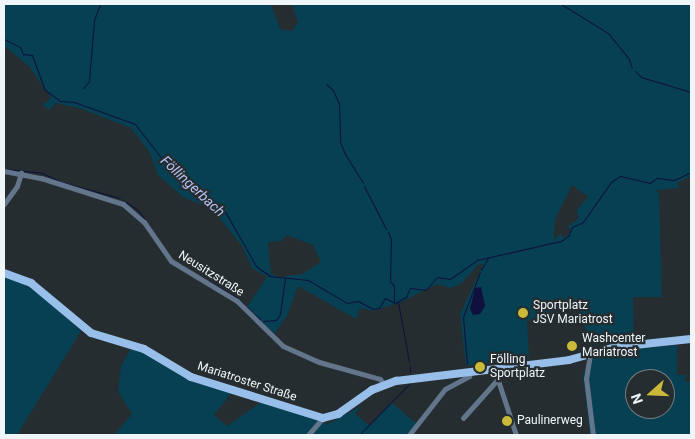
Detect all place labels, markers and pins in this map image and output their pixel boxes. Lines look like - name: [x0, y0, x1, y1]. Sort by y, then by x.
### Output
- place label: Sportplatz JSV Mariatrost: [533, 299, 613, 327]
- marker: Sportplatz JSV Mariatrost: [517, 307, 529, 319]
- place label: Washcenter Mariatrost: [582, 332, 645, 360]
- marker: Washcenter Mariatrost: [566, 340, 578, 352]
- place label: Fölling Sportplatz: [490, 353, 545, 381]
- marker: Fölling Sportplatz: [474, 361, 486, 373]
- place label: Paulinerweg: [517, 414, 583, 428]
- marker: Paulinerweg: [501, 415, 513, 427]

